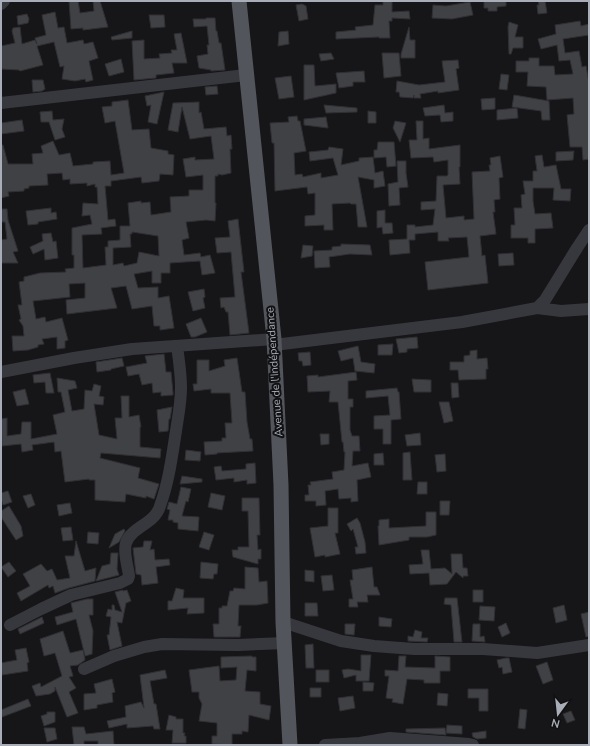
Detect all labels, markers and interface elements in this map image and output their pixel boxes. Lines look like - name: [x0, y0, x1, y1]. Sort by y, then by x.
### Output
- street label: Avenue de l'Indépendance: [262, 307, 287, 437]
- north arrow: [538, 694, 578, 734]
- text: N: [550, 715, 561, 731]

